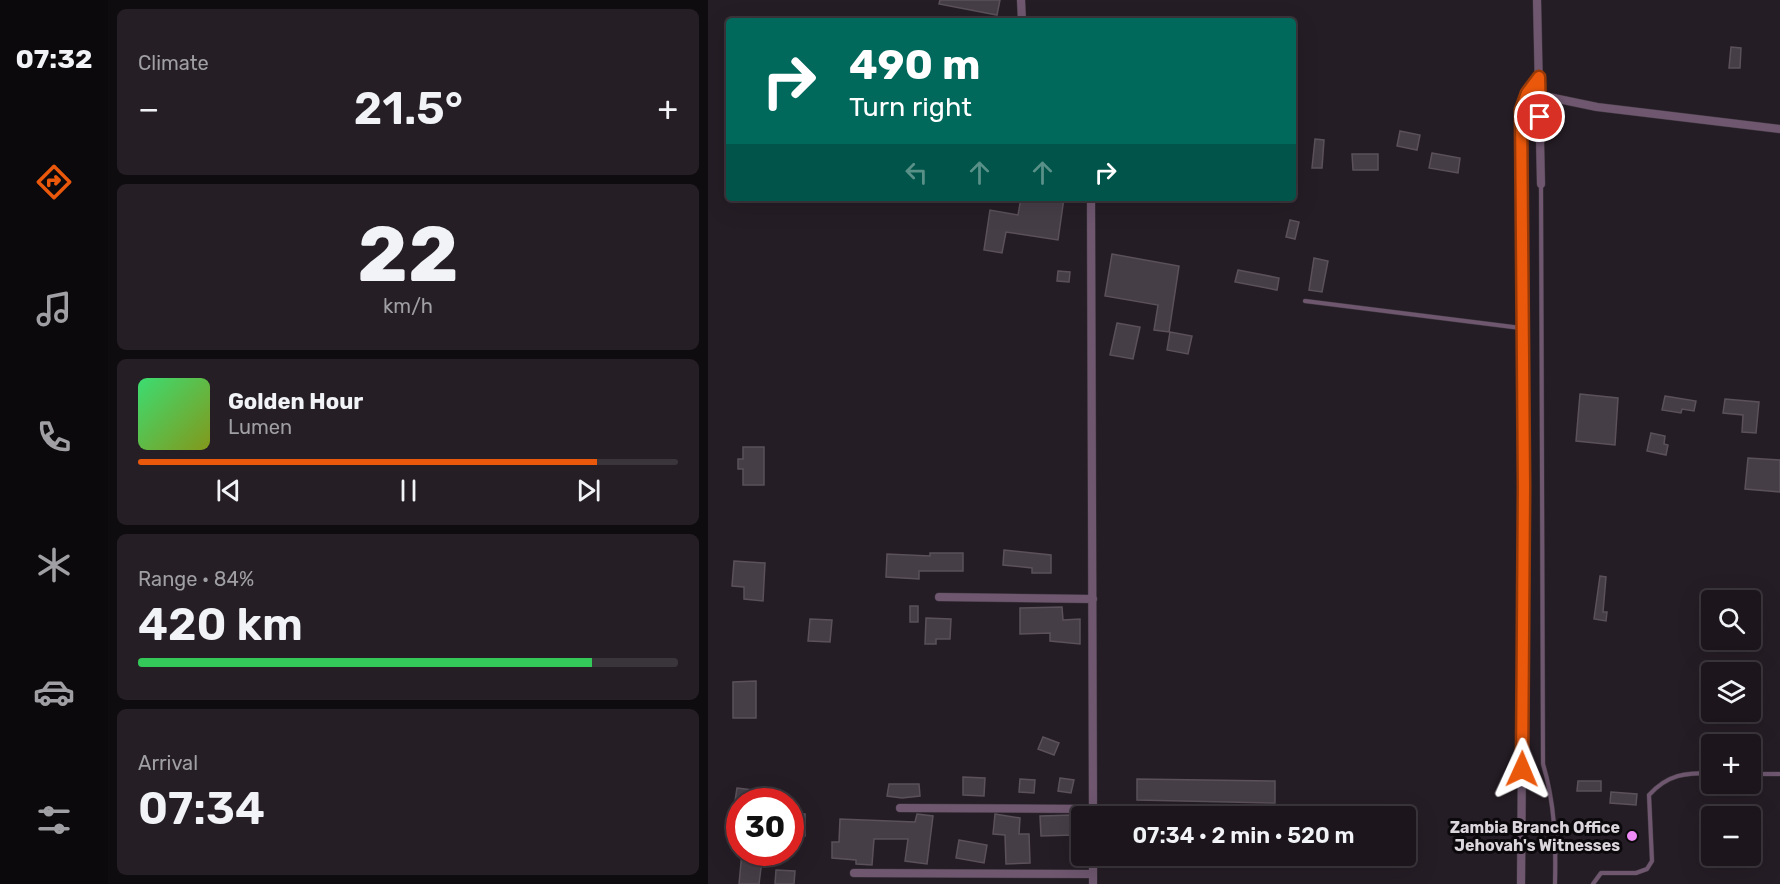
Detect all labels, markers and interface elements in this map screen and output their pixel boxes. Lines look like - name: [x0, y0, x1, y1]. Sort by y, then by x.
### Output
- text: 490 m: [849, 40, 980, 90]
- icon: right: [750, 42, 828, 120]
- text: 07:32: [15, 43, 93, 75]
- text: Climate: [138, 51, 209, 75]
- text: 21.5°: [354, 82, 463, 135]
- text: −: [138, 89, 159, 128]
- text: +: [657, 89, 678, 128]
- text: Turn right: [849, 91, 972, 123]
- pin: [1514, 91, 1565, 142]
- icon: arrive: [1523, 100, 1556, 133]
- icon: left: [900, 156, 933, 189]
- icon: ahead: [963, 156, 996, 189]
- icon: ahead: [1026, 156, 1059, 189]
- icon: right: [1089, 156, 1122, 189]
- icon: directions: [33, 161, 75, 203]
- text: 22: [357, 208, 459, 301]
- icon: music: [33, 288, 75, 330]
- text: km/h: [383, 294, 433, 318]
- text: Golden Hour: [228, 388, 363, 415]
- text: Lumen: [228, 415, 292, 439]
- icon: phone: [33, 416, 75, 458]
- icon: previous: [212, 474, 245, 507]
- icon: pause: [392, 474, 425, 507]
- icon: next: [572, 474, 605, 507]
- icon: climate: [33, 544, 75, 586]
- text: Range · 84%: [138, 567, 254, 591]
- map controls: [1701, 590, 1761, 866]
- button: search: [1701, 590, 1761, 650]
- text: 420 km: [138, 598, 303, 651]
- button: layers: [1701, 662, 1761, 722]
- icon: car: [33, 671, 75, 713]
- button: +: [1701, 734, 1761, 794]
- position arrow: [1490, 737, 1554, 801]
- text: Arrival: [138, 751, 198, 775]
- text: 07:34: [138, 782, 265, 835]
- speed limit sign: 30: [726, 788, 804, 866]
- icon: filters: [33, 799, 75, 841]
- button: −: [1701, 806, 1761, 866]
- place label: Zambia Branch Office Jehovah's Witnesses: [1450, 818, 1620, 855]
- text: 07:34 · 2 min · 520 m: [1132, 822, 1355, 849]
- marker: Zambia Branch Office Jehovah's Witnesses: [1625, 829, 1639, 843]

